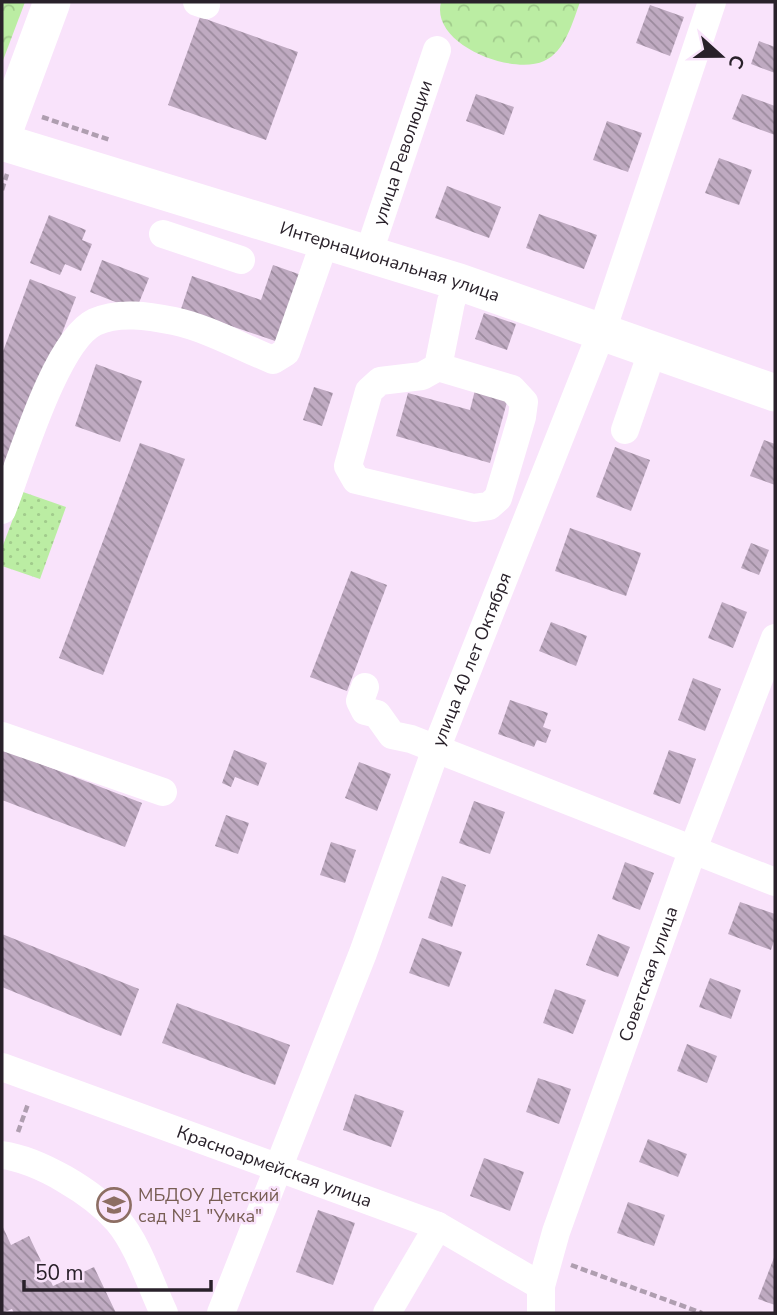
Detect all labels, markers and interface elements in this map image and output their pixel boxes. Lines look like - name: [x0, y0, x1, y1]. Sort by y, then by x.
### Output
- north arrow: [686, 21, 756, 91]
- text: С: [721, 51, 750, 73]
- street label: улица Революции: [367, 77, 438, 228]
- street label: Интернациональная улица: [277, 216, 503, 307]
- street label: улица 40 лет Октября: [426, 569, 517, 750]
- street label: Советская улица: [613, 903, 683, 1045]
- street label: Красноармейская улица: [174, 1120, 375, 1213]
- place label: МБДОУ Детский сад №1 "Умка": [138, 1183, 279, 1228]
- school or university icon: МБДОУ Детский сад №1 "Умка": [95, 1186, 133, 1224]
- scale bar: [24, 1248, 212, 1292]
- text: 50 m: [35, 1259, 84, 1287]

